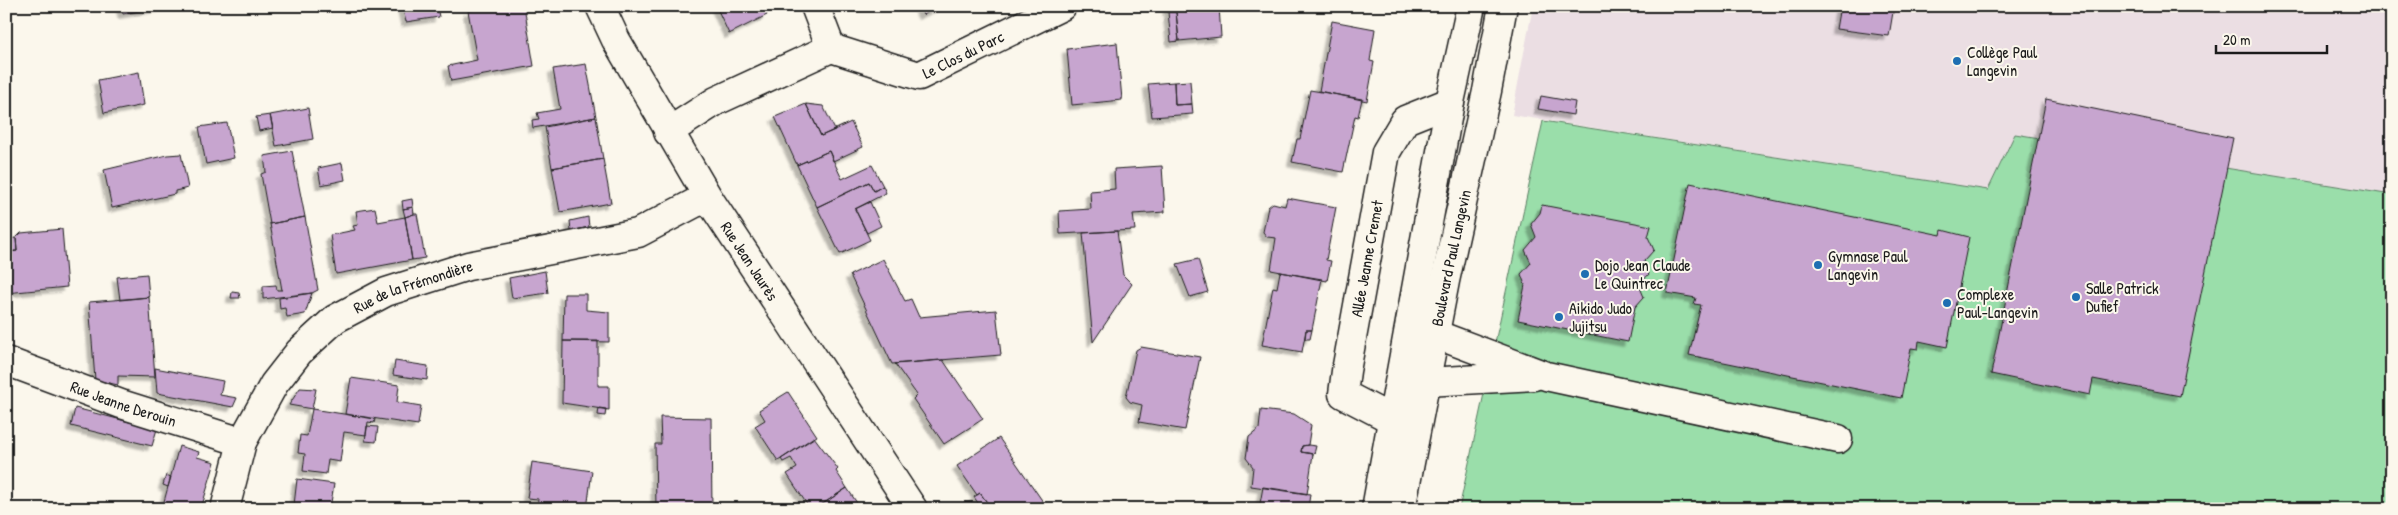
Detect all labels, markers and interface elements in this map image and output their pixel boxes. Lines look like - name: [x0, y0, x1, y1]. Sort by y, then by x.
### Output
- scale bar: [2216, 22, 2327, 54]
- street label: Le Clos du Parc: [919, 25, 1008, 84]
- text: 20 m: [2223, 29, 2250, 50]
- place label: Collège Paul Langevin: [1967, 41, 2038, 81]
- marker: Collège Paul Langevin: [1951, 55, 1963, 67]
- street label: Boulevard Paul Langevin: [1426, 188, 1476, 328]
- street label: Allée Jeanne Cremet: [1345, 198, 1388, 319]
- street label: Rue Jean Jaurès: [716, 217, 784, 305]
- place label: Gymnase Paul Langevin: [1828, 245, 1908, 285]
- street label: Rue de la Frémondière: [349, 254, 475, 318]
- place label: Dojo Jean Claude Le Quintrec: [1595, 254, 1691, 294]
- marker: Gymnase Paul Langevin: [1812, 259, 1824, 271]
- marker: Dojo Jean Claude Le Quintrec: [1579, 268, 1591, 280]
- place label: Salle Patrick Dufief: [2086, 277, 2159, 317]
- place label: Complexe Paul-Langevin: [1957, 283, 2038, 323]
- marker: Salle Patrick Dufief: [2070, 291, 2082, 303]
- place label: Aikido Judo Jujitsu: [1569, 297, 1633, 337]
- marker: Complexe Paul-Langevin: [1941, 297, 1953, 309]
- marker: Aikido Judo Jujitsu: [1553, 311, 1565, 323]
- street label: Rue Jeanne Derouin: [67, 375, 179, 432]

